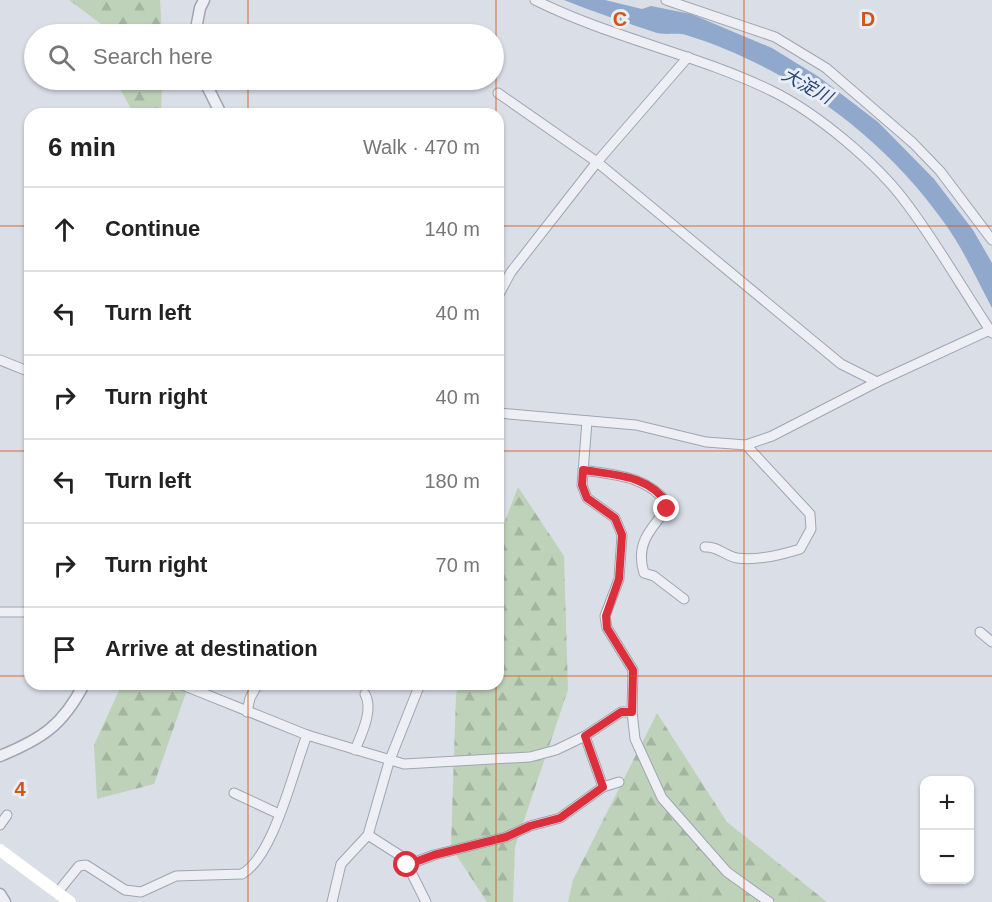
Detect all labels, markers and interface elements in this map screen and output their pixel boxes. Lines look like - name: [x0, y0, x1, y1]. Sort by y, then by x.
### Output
- text: C: [613, 8, 627, 30]
- text: D: [861, 8, 875, 30]
- search box: [24, 24, 504, 90]
- icon: search: [45, 41, 78, 74]
- text: Search here: [93, 44, 213, 69]
- water label: 大淀川: [779, 64, 837, 109]
- text: 6 min: [48, 132, 116, 162]
- text: Walk · 470 m: [363, 136, 480, 158]
- icon: ahead: [48, 213, 81, 246]
- text: Continue: [105, 216, 200, 241]
- text: 140 m: [424, 218, 480, 240]
- icon: left: [48, 297, 81, 330]
- text: Turn left: [105, 300, 191, 325]
- text: 40 m: [436, 302, 480, 324]
- icon: right: [48, 381, 81, 414]
- text: Turn right: [105, 384, 207, 409]
- text: 40 m: [436, 386, 480, 408]
- icon: left: [48, 465, 81, 498]
- text: Turn left: [105, 468, 191, 493]
- text: 180 m: [424, 470, 480, 492]
- route end: [653, 495, 679, 521]
- icon: right: [48, 549, 81, 582]
- text: Turn right: [105, 552, 207, 577]
- text: 70 m: [436, 554, 480, 576]
- icon: arrive: [48, 633, 81, 666]
- text: Arrive at destination: [105, 636, 318, 661]
- map controls: [920, 776, 974, 884]
- button: +: [920, 776, 974, 830]
- text: 4: [14, 778, 26, 800]
- button: −: [920, 830, 974, 884]
- route start: [393, 851, 419, 877]

